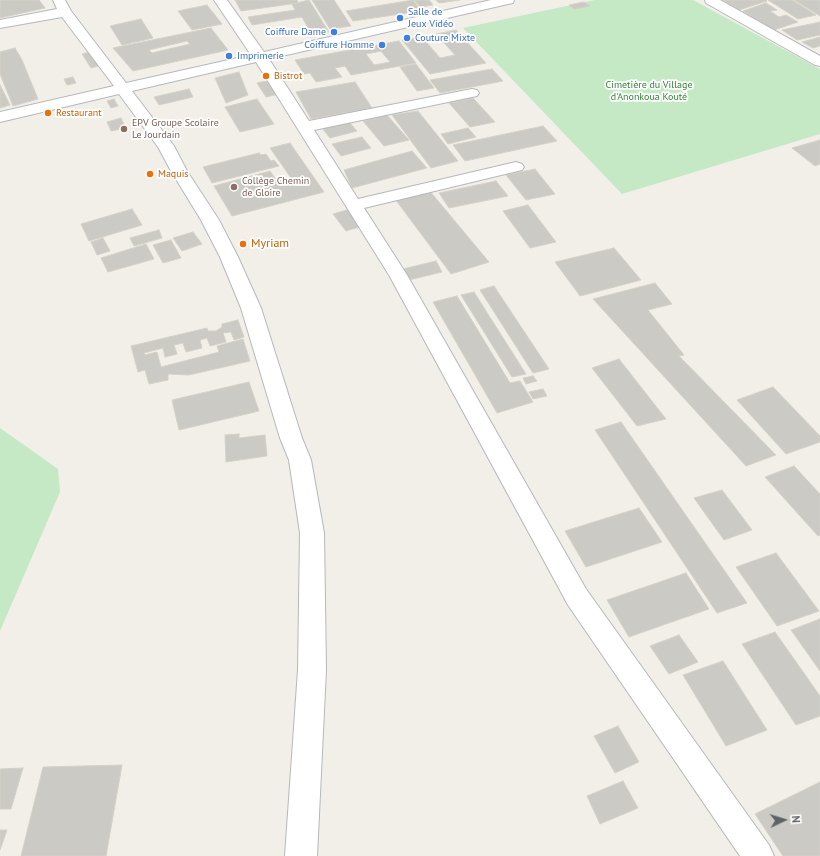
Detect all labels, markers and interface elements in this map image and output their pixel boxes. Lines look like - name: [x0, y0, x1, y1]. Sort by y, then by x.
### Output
- place label: Salle de Jeux Vidéo: [408, 6, 453, 30]
- marker: Salle de Jeux Vidéo: [395, 13, 405, 23]
- place label: Coiffure Dame: [265, 26, 326, 38]
- marker: Coiffure Dame: [329, 27, 339, 37]
- place label: Couture Mixte: [415, 32, 475, 44]
- marker: Couture Mixte: [402, 33, 412, 43]
- place label: Coiffure Homme: [304, 39, 374, 51]
- marker: Coiffure Homme: [377, 40, 387, 50]
- place label: Imprimerie: [237, 50, 284, 62]
- marker: Imprimerie: [224, 51, 234, 61]
- place label: Bistrot: [274, 70, 302, 82]
- marker: Bistrot: [261, 71, 271, 81]
- park label: Cimetière du Village d'Anonkoua Kouté: [606, 79, 692, 102]
- place label: Restaurant: [56, 107, 102, 119]
- marker: Restaurant: [43, 108, 53, 118]
- place label: EPV Groupe Scolaire Le Jourdain: [132, 117, 219, 140]
- marker: EPV Groupe Scolaire Le Jourdain: [119, 124, 129, 134]
- place label: Maquis: [158, 168, 189, 180]
- marker: Maquis: [145, 169, 155, 179]
- place label: Collège Chemin de Gloire: [242, 175, 309, 198]
- marker: Collège Chemin de Gloire: [229, 182, 239, 192]
- place label: Myriam: [251, 237, 289, 251]
- marker: Myriam: [238, 239, 248, 249]
- north arrow: [764, 800, 804, 840]
- text: N: [789, 815, 803, 823]

